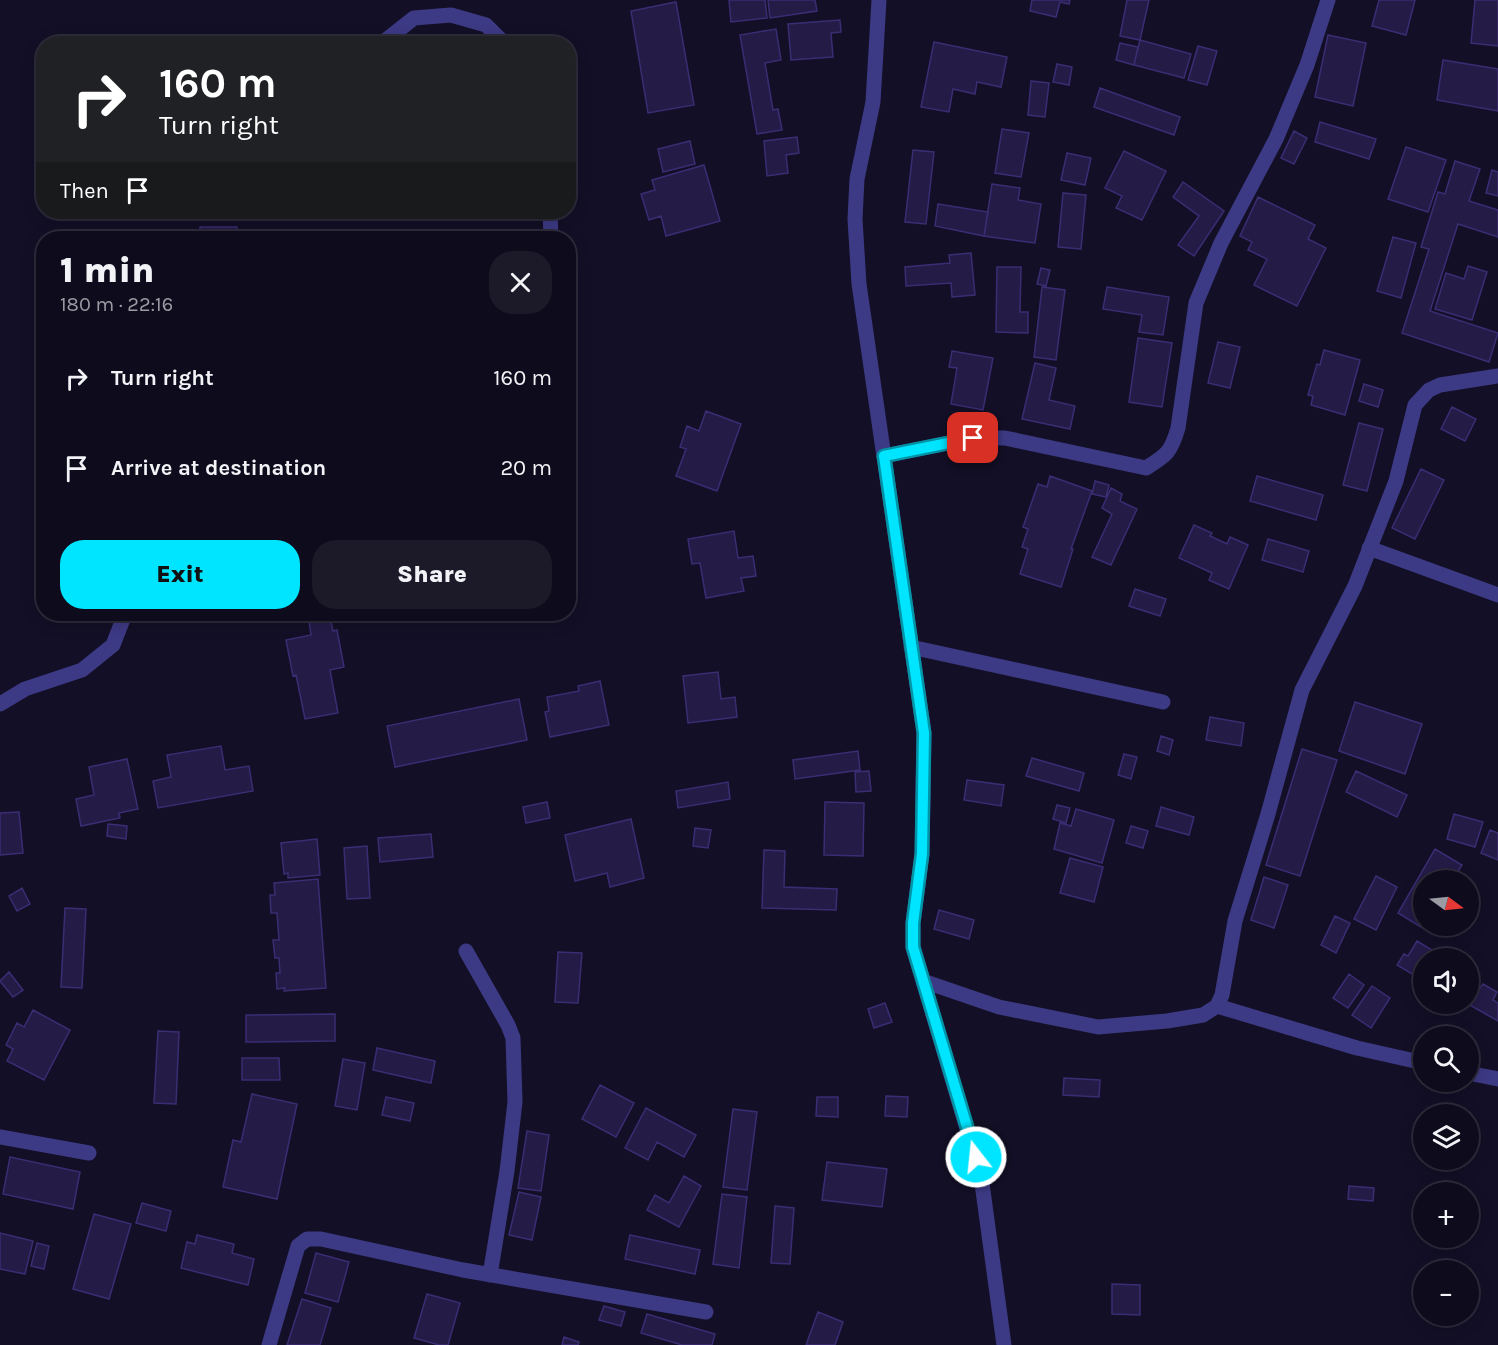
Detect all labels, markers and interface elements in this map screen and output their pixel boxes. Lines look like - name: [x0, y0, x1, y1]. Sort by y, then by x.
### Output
- text: 160 m: [159, 58, 277, 108]
- icon: right: [60, 60, 138, 138]
- text: Turn right: [159, 109, 279, 141]
- icon: arrive: [121, 174, 154, 207]
- text: Then: [60, 178, 109, 204]
- text: 1 min: [60, 249, 154, 291]
- button: close: [489, 251, 552, 314]
- text: 180 m · 22:16: [60, 293, 173, 316]
- icon: right: [60, 362, 93, 395]
- text: Turn right: [111, 365, 214, 391]
- text: 160 m: [493, 365, 552, 391]
- pin: [947, 412, 998, 463]
- icon: arrive: [956, 421, 989, 454]
- icon: arrive: [60, 452, 93, 485]
- text: Arrive at destination: [111, 455, 326, 481]
- text: 20 m: [500, 455, 552, 481]
- button: Exit: [60, 540, 300, 609]
- button: Share: [312, 540, 552, 609]
- north arrow: [1413, 870, 1479, 936]
- map controls: [1413, 870, 1479, 1326]
- button: sound: [1413, 948, 1479, 1014]
- button: search: [1413, 1026, 1479, 1092]
- button: layers: [1413, 1104, 1479, 1170]
- position arrow: [944, 1125, 1008, 1189]
- button: +: [1413, 1182, 1479, 1248]
- button: −: [1413, 1260, 1479, 1326]

